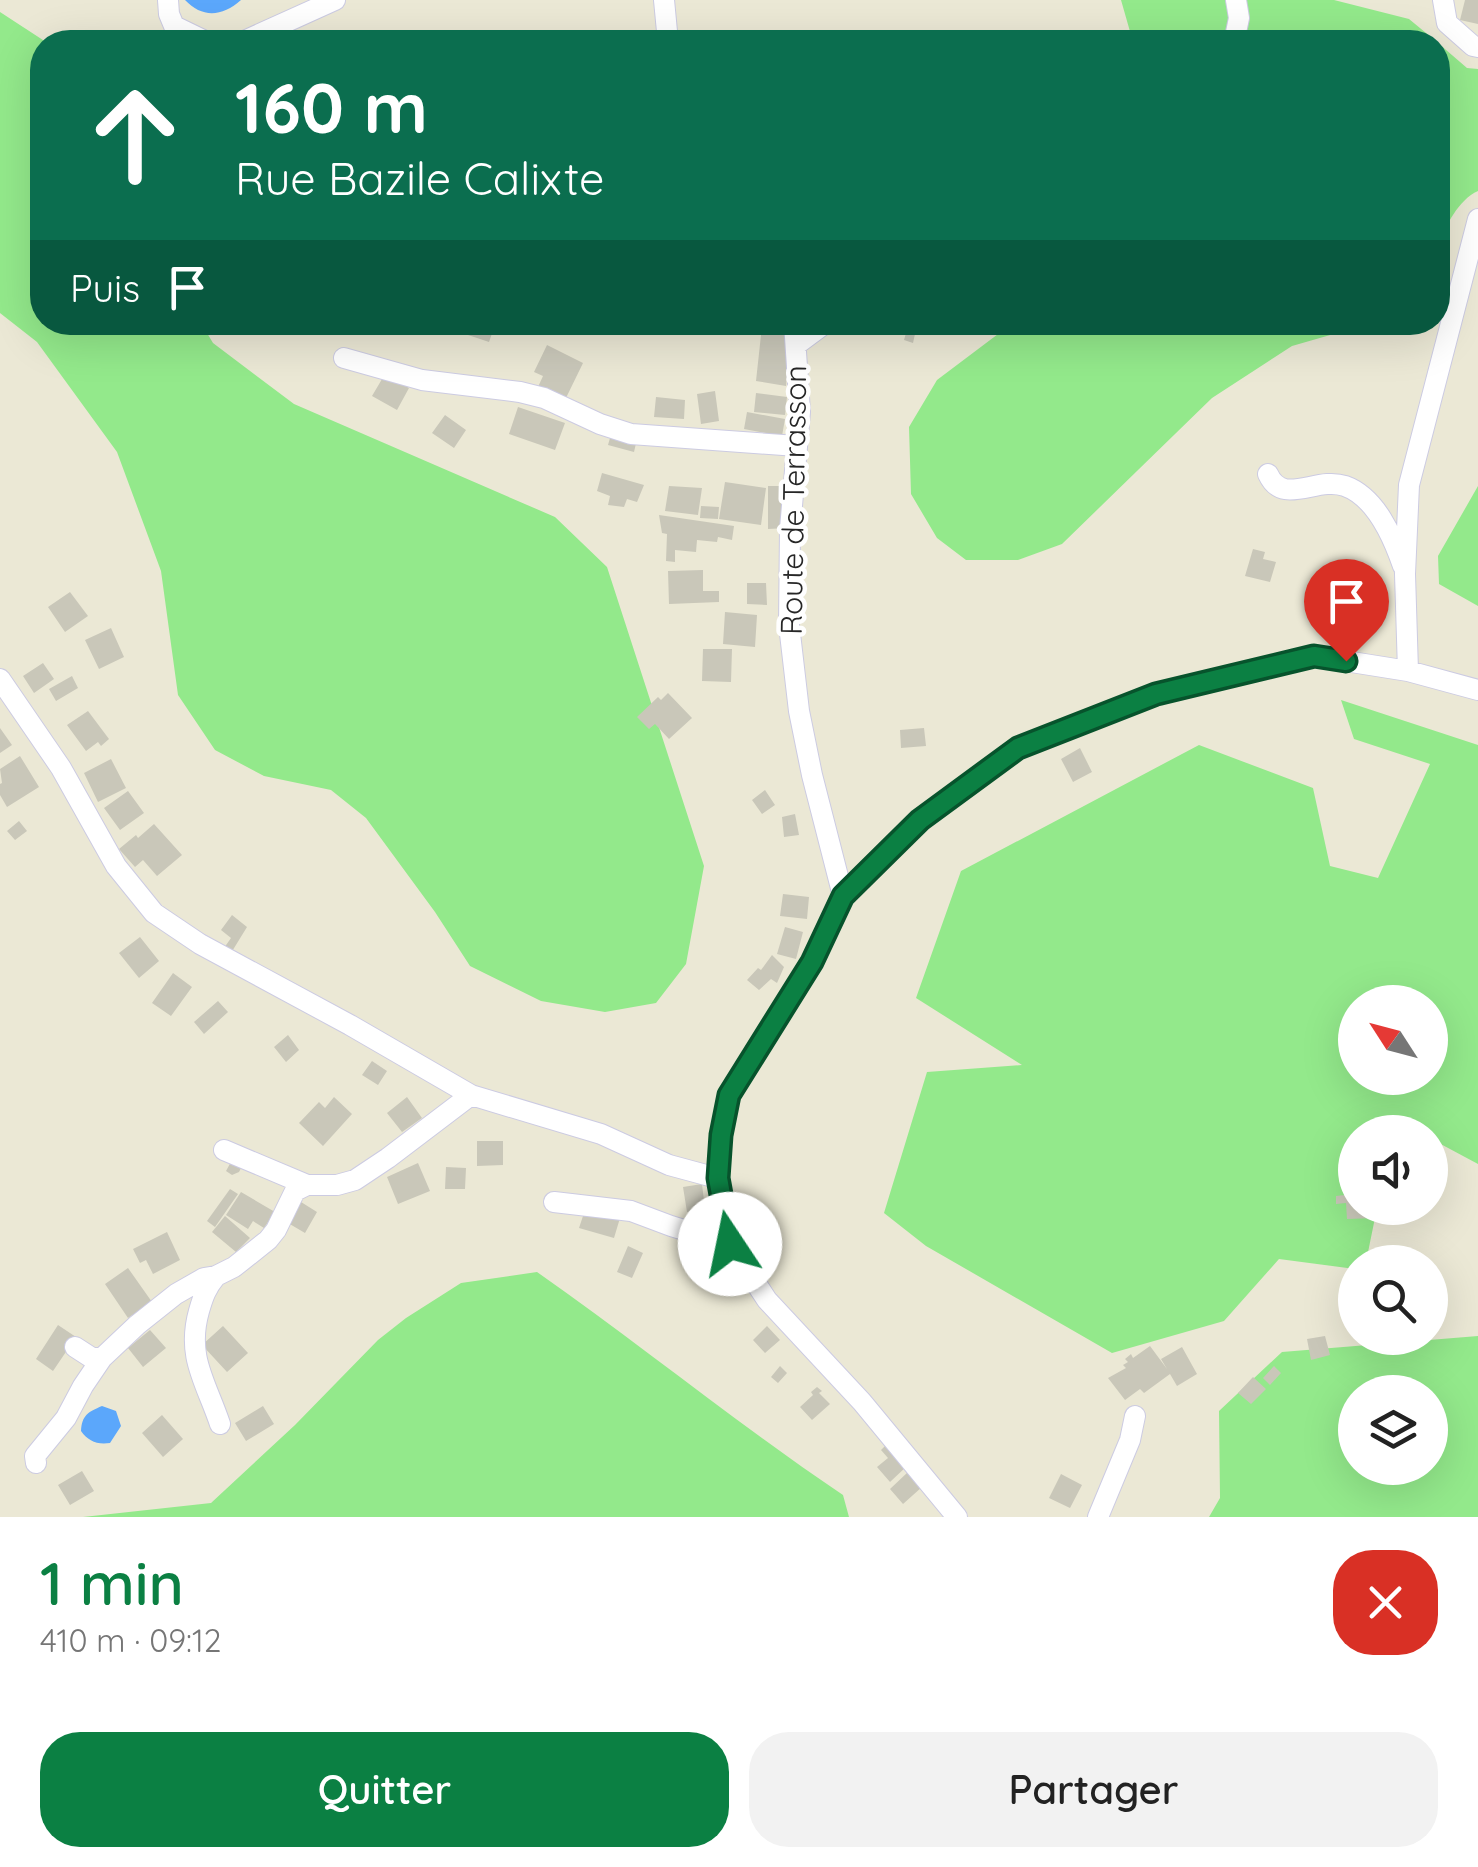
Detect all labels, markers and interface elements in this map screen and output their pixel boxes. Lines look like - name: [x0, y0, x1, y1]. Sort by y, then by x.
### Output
- text: 160 m: [235, 63, 428, 151]
- icon: ahead: [70, 70, 200, 200]
- text: Rue Bazile Calixte: [235, 150, 605, 206]
- icon: arrive: [160, 260, 215, 315]
- text: Puis: [70, 264, 140, 312]
- street label: Route de Terrasson: [772, 365, 814, 635]
- pin: [1304, 559, 1389, 662]
- icon: arrive: [1319, 574, 1374, 629]
- north arrow: [1338, 985, 1448, 1095]
- map controls: [1338, 985, 1448, 1485]
- button: sound: [1338, 1115, 1448, 1225]
- position arrow: [678, 1192, 782, 1296]
- button: search: [1338, 1245, 1448, 1355]
- button: layers: [1338, 1375, 1448, 1485]
- text: 1 min: [40, 1545, 184, 1620]
- button: close: [1333, 1550, 1438, 1655]
- text: 410 m · 09:12: [40, 1620, 222, 1660]
- button: Quitter: [40, 1732, 729, 1847]
- button: Partager: [749, 1732, 1438, 1847]

